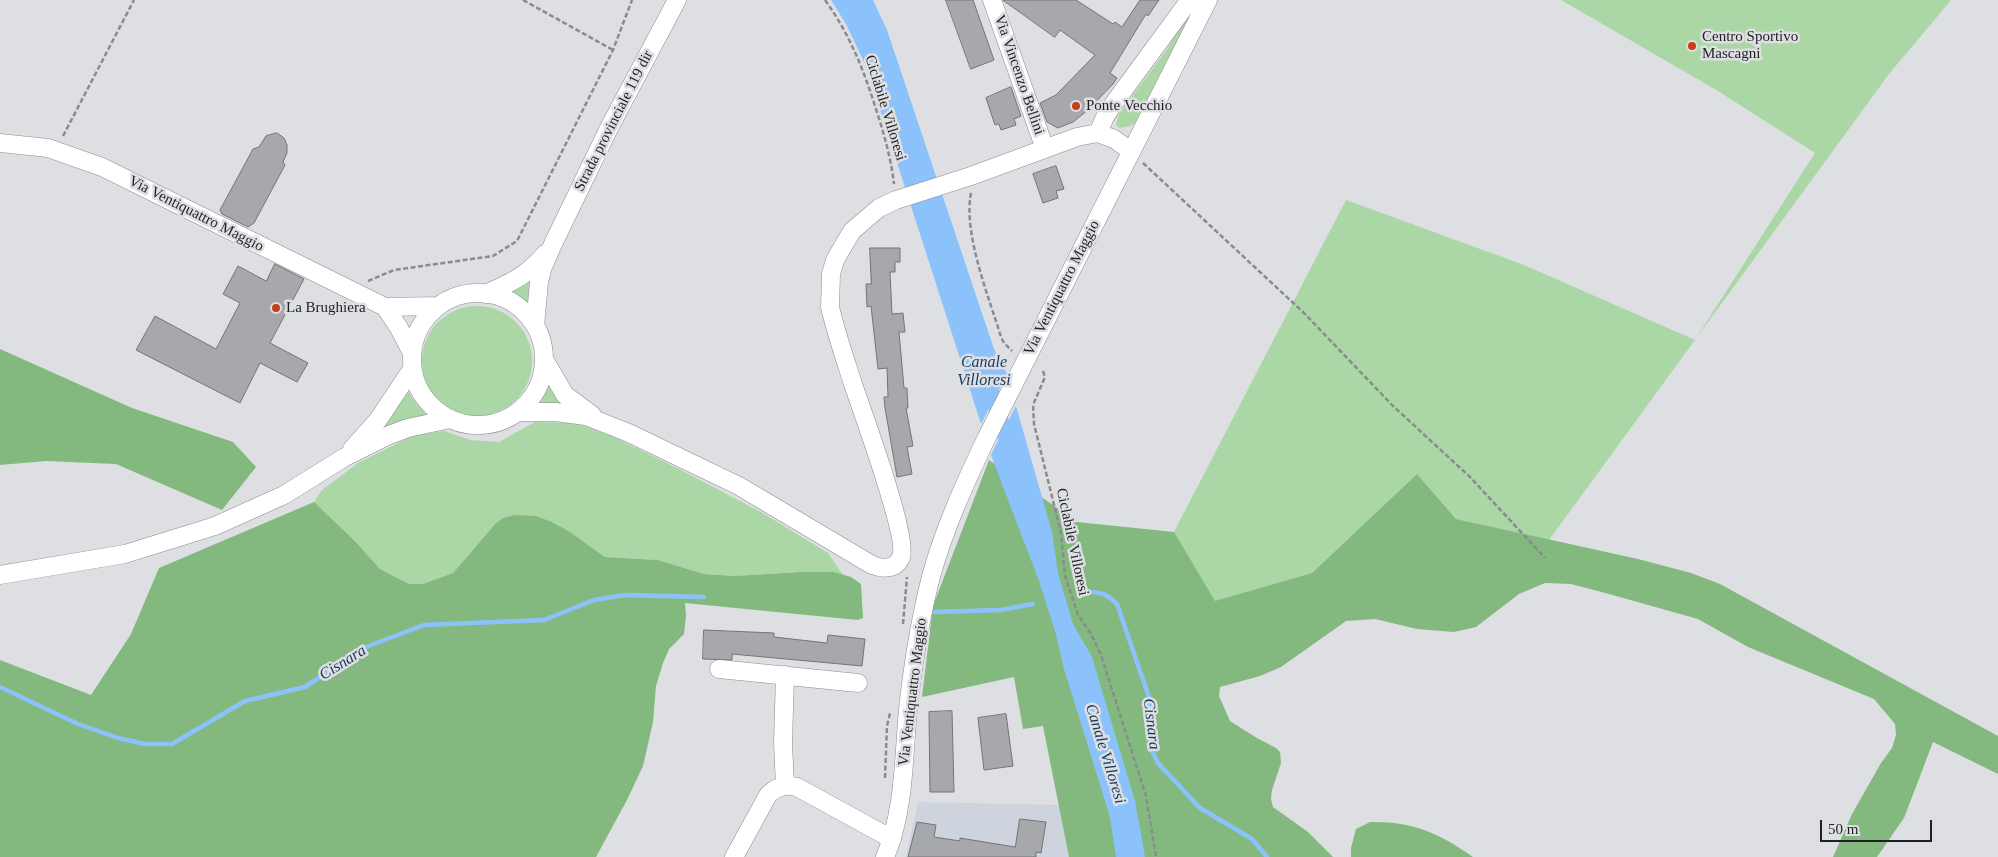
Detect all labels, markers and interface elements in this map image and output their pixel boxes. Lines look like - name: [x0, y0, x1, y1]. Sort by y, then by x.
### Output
- street label: Via Vincenzo Bellini: [990, 13, 1048, 137]
- place label: Centro Sportivo Mascagni: [1702, 28, 1798, 63]
- marker: Centro Sportivo Mascagni: [1686, 40, 1698, 52]
- street label: Strada provinciale 119 dir: [571, 48, 657, 194]
- street label: Ciclabile Villoresi: [860, 53, 910, 163]
- place label: Ponte Vecchio: [1086, 97, 1172, 115]
- marker: Ponte Vecchio: [1070, 100, 1082, 112]
- street label: Via Ventiquattro Maggio: [126, 172, 266, 256]
- street label: Via Ventiquattro Maggio: [1020, 218, 1104, 358]
- place label: La Brughiera: [286, 299, 366, 317]
- marker: La Brughiera: [270, 302, 282, 314]
- water label: Canale Villoresi: [957, 353, 1011, 391]
- street label: Ciclabile Villoresi: [1052, 487, 1092, 597]
- street label: Via Ventiquattro Maggio: [895, 617, 931, 767]
- water label: Cisnara: [316, 641, 370, 685]
- water label: Cisnara: [1138, 697, 1164, 751]
- water label: Canale Villoresi: [1081, 702, 1129, 806]
- scale bar: [1823, 810, 1936, 842]
- text: 50 m: [1828, 821, 1858, 837]

